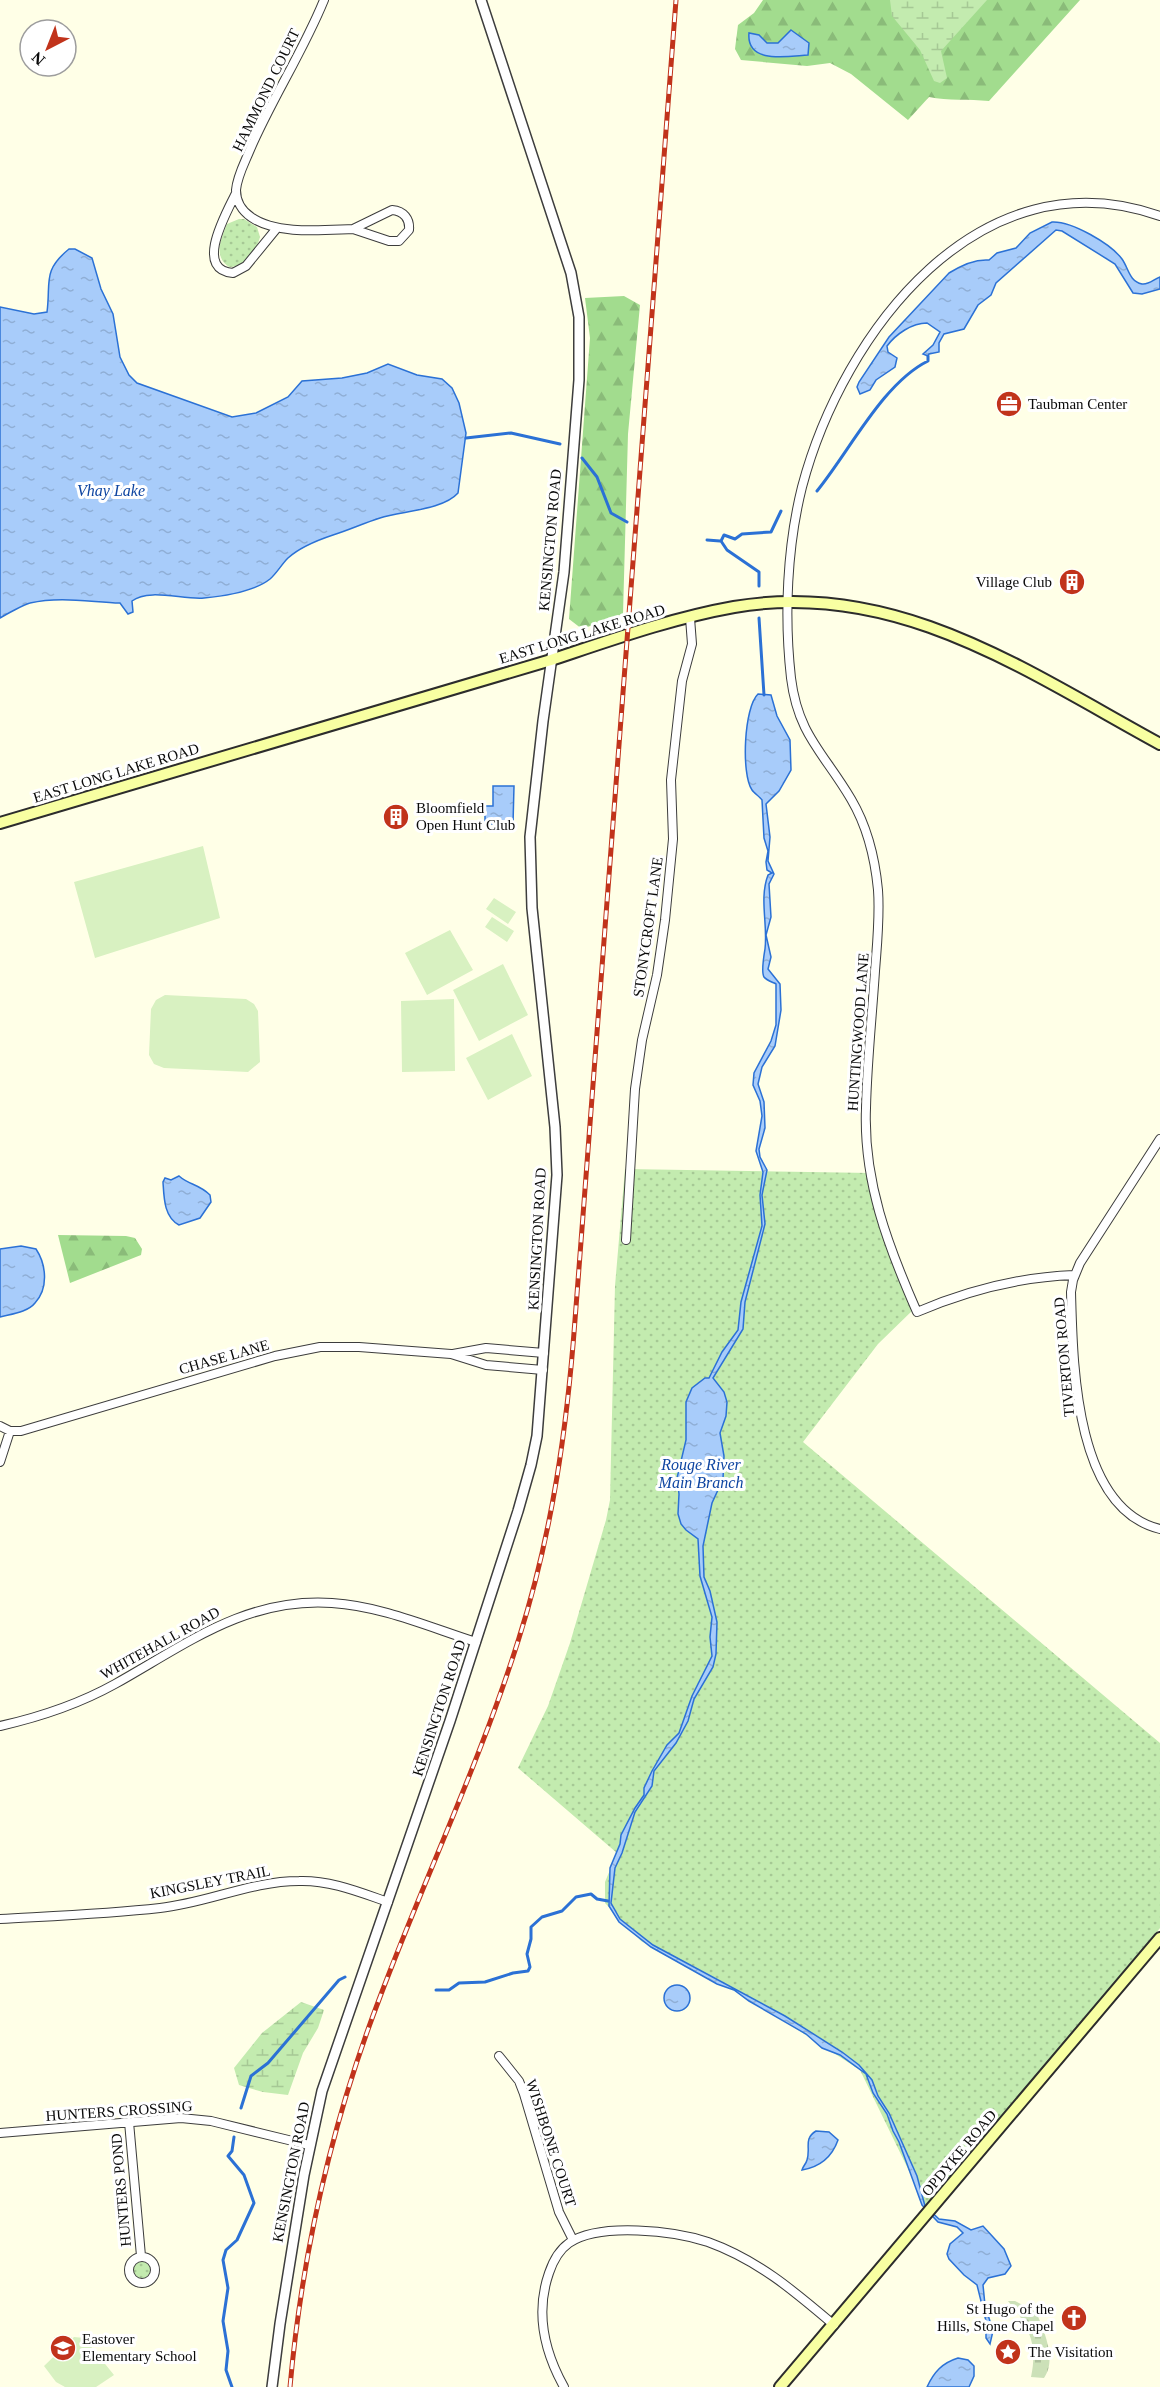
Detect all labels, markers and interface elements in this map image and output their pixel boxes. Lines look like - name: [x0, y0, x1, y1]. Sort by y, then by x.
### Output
- north arrow: [18, 18, 78, 78]
- street label: HAMMOND COURT: [229, 26, 303, 154]
- text: N: [28, 48, 48, 69]
- office icon: Taubman Center: [994, 389, 1024, 419]
- place label: Taubman Center: [1028, 396, 1127, 412]
- street label: KENSINGTON ROAD: [536, 468, 564, 612]
- water label: Vhay Lake: [77, 482, 145, 500]
- building icon: Village Club: [1057, 567, 1087, 597]
- place label: Village Club: [976, 574, 1052, 590]
- street label: EAST LONG LAKE ROAD: [497, 601, 667, 667]
- street label: EAST LONG LAKE ROAD: [31, 740, 201, 806]
- place label: Bloomfield Open Hunt Club: [416, 800, 515, 833]
- building icon: Bloomfield Open Hunt Club: [381, 802, 411, 832]
- street label: STONYCROFT LANE: [630, 856, 666, 998]
- street label: HUNTINGWOOD LANE: [844, 952, 872, 1112]
- street label: KENSINGTON ROAD: [525, 1167, 549, 1311]
- street label: TIVERTON ROAD: [1051, 1296, 1077, 1418]
- street label: CHASE LANE: [177, 1337, 271, 1377]
- water label: Rouge River Main Branch: [658, 1456, 743, 1491]
- street label: WHITEHALL ROAD: [98, 1603, 223, 1682]
- street label: KENSINGTON ROAD: [409, 1638, 469, 1778]
- street label: KINGSLEY TRAIL: [149, 1863, 271, 1901]
- street label: WISHBONE COURT: [523, 2077, 579, 2209]
- street label: HUNTERS CROSSING: [45, 2098, 193, 2124]
- street label: KENSINGTON ROAD: [270, 2100, 312, 2244]
- street label: OPDYKE ROAD: [918, 2107, 1000, 2199]
- street label: HUNTERS POND: [108, 2132, 134, 2247]
- place label: St Hugo of the Hills, Stone Chapel: [937, 2301, 1054, 2334]
- church icon: St Hugo of the Hills, Stone Chapel: [1059, 2303, 1089, 2333]
- place label: Eastover Elementary School: [82, 2331, 197, 2364]
- school or university icon: Eastover Elementary School: [48, 2333, 78, 2363]
- place icon: The Visitation: [993, 2337, 1023, 2367]
- place label: The Visitation: [1028, 2344, 1114, 2360]

